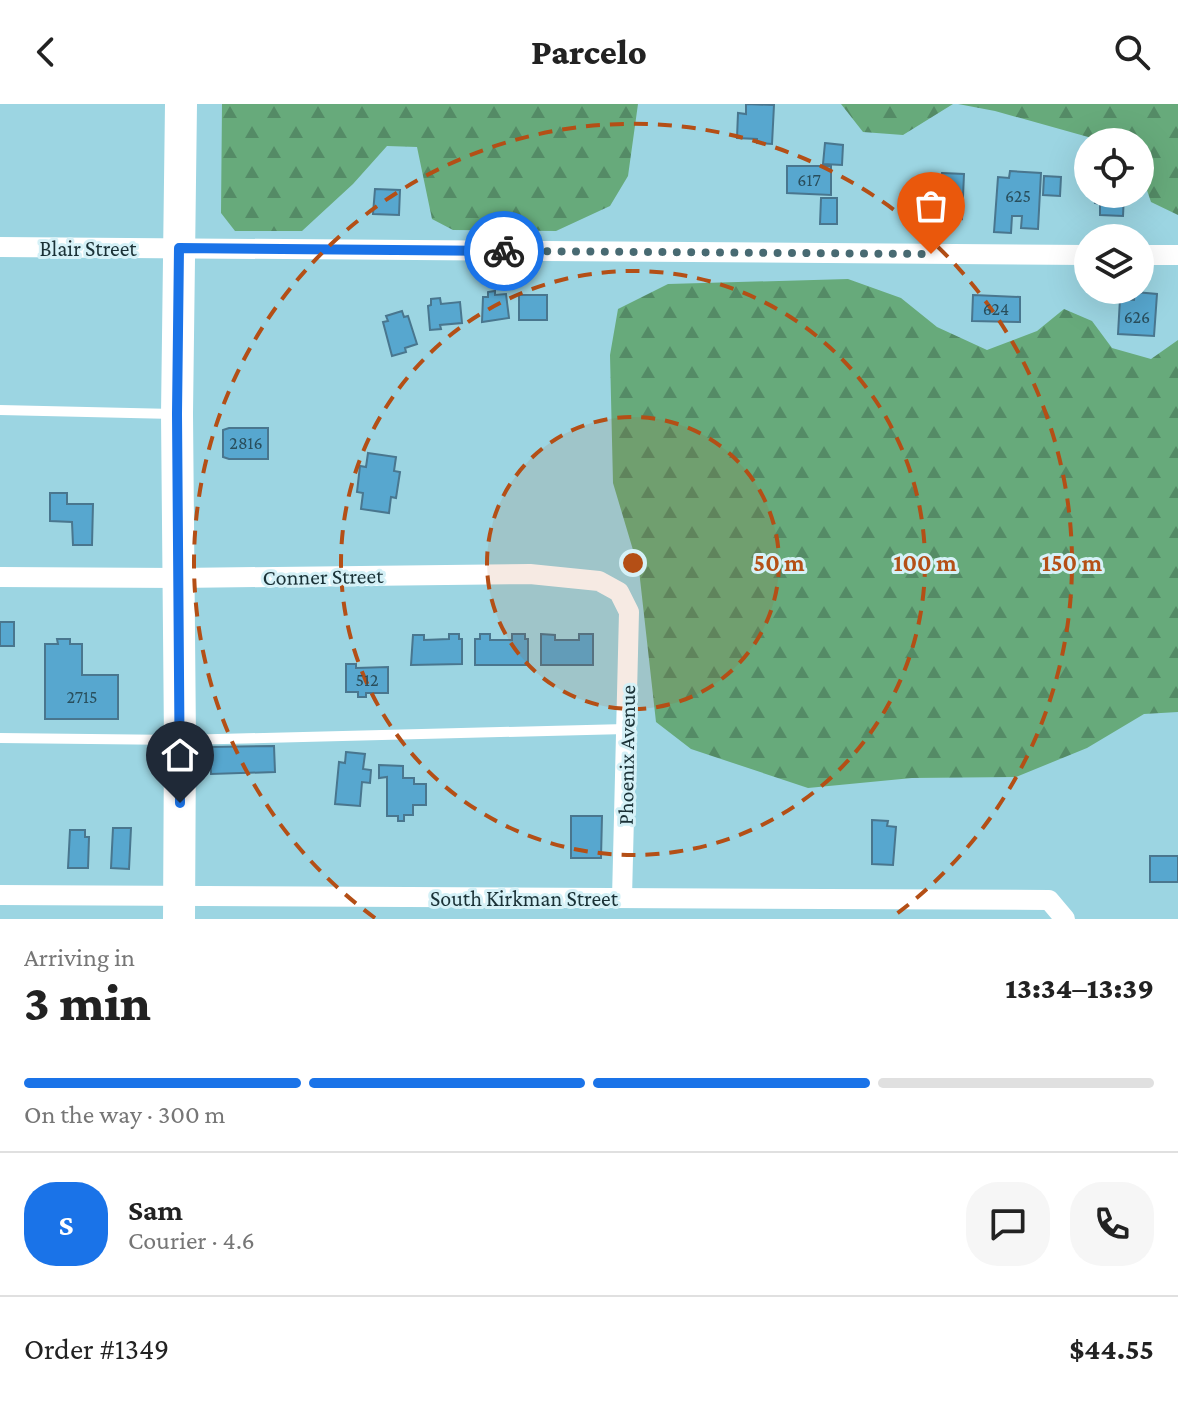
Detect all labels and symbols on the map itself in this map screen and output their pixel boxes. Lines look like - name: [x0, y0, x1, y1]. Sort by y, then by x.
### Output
- house number: 617: [797, 170, 821, 190]
- pin: [897, 172, 965, 254]
- house number: 625: [1005, 186, 1031, 206]
- courier: [464, 211, 544, 291]
- street label: Blair Street: [39, 236, 137, 261]
- house number: 624: [983, 299, 1009, 319]
- house number: 626: [1124, 307, 1150, 327]
- house number: 2816: [229, 433, 263, 453]
- centre of rings: [619, 549, 647, 577]
- text: 50 m: [753, 549, 805, 576]
- text: 100 m: [893, 549, 957, 576]
- text: 150 m: [1042, 549, 1103, 576]
- street label: Conner Street: [263, 563, 384, 590]
- house number: 512: [356, 670, 378, 690]
- street label: Phoenix Avenue: [613, 685, 640, 825]
- house number: 2715: [66, 687, 98, 707]
- pin: [146, 721, 214, 803]
- street label: South Kirkman Street: [430, 886, 619, 911]

